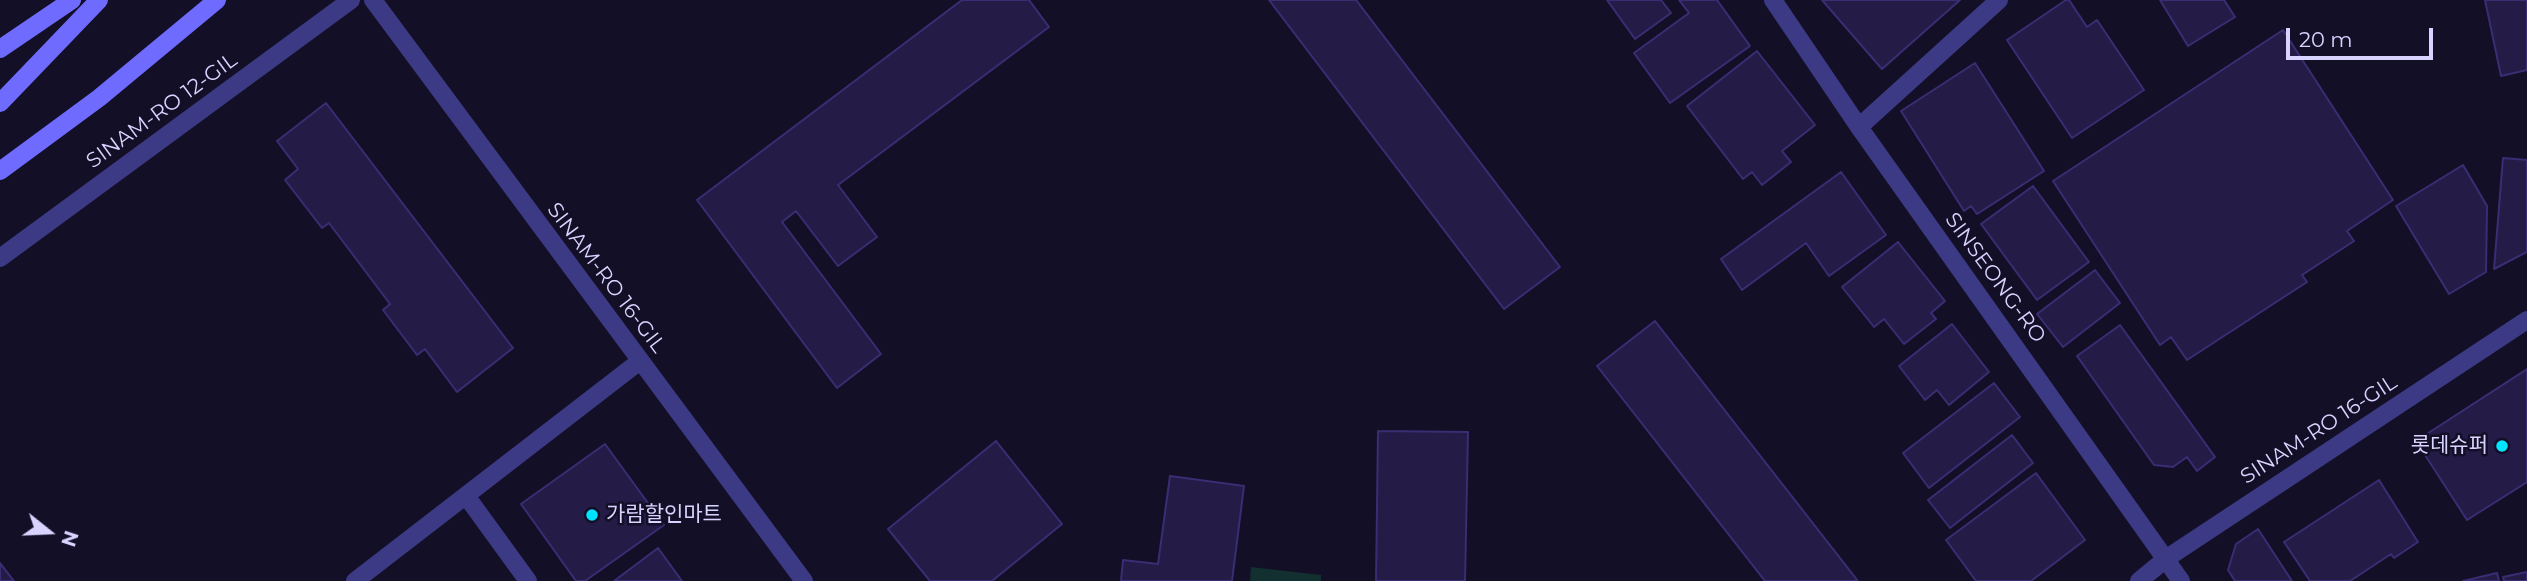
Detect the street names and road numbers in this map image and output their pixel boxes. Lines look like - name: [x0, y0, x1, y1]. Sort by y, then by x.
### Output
- street label: SINAM-RO 12-GIL: [82, 48, 242, 174]
- street label: SINAM-RO 16-GIL: [541, 198, 671, 358]
- street label: SINSEONG-RO: [1939, 208, 2051, 348]
- street label: SINAM-RO 16-GIL: [2236, 370, 2402, 490]

